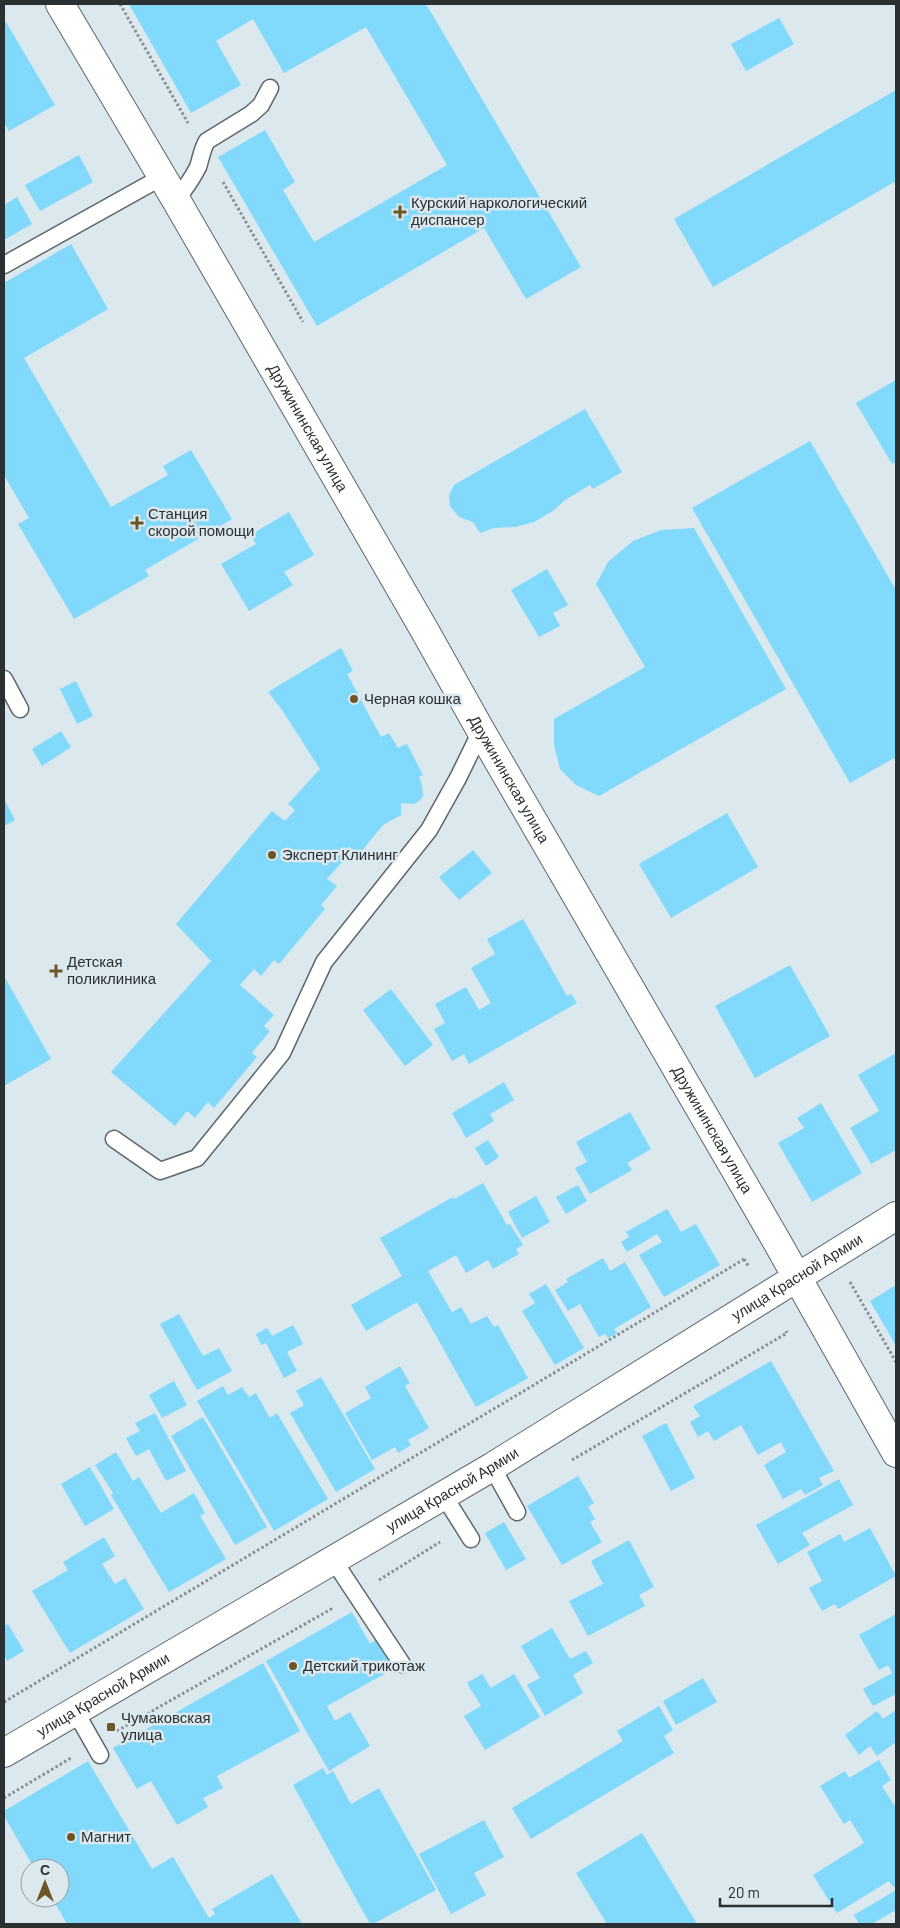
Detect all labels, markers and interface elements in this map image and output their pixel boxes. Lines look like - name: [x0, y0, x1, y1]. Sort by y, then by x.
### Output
- place label: Курский наркологический диспансер: [411, 193, 587, 228]
- marker: Курский наркологический диспансер: [393, 205, 407, 219]
- street label: Дружининская улица: [265, 360, 353, 495]
- place label: Станция скорой помощи: [148, 504, 254, 539]
- marker: Станция скорой помощи: [130, 516, 144, 530]
- place label: Черная кошка: [364, 689, 461, 707]
- marker: Черная кошка: [348, 693, 360, 705]
- street label: Дружининская улица: [466, 712, 554, 846]
- place label: Эксперт Клининг: [282, 845, 398, 863]
- marker: Эксперт Клининг: [266, 849, 278, 861]
- place label: Детская поликлиника: [67, 952, 157, 987]
- marker: Детская поликлиника: [49, 964, 63, 978]
- street label: Дружининская улица: [669, 1062, 757, 1197]
- street label: улица Красной Армии: [728, 1229, 865, 1324]
- street label: улица Красной Армии: [383, 1443, 521, 1535]
- street label: улица Красной Армии: [33, 1648, 172, 1740]
- place label: Детский трикотаж: [303, 1656, 425, 1674]
- marker: Детский трикотаж: [287, 1660, 299, 1672]
- place label: Чумаковская улица: [121, 1708, 211, 1743]
- marker: Чумаковская улица: [105, 1721, 117, 1733]
- place label: Магнит: [81, 1827, 131, 1845]
- marker: Магнит: [65, 1831, 77, 1843]
- north arrow: [20, 1858, 70, 1908]
- text: С: [40, 1861, 50, 1878]
- scale bar: [720, 1876, 832, 1908]
- text: 20 m: [728, 1883, 760, 1901]

